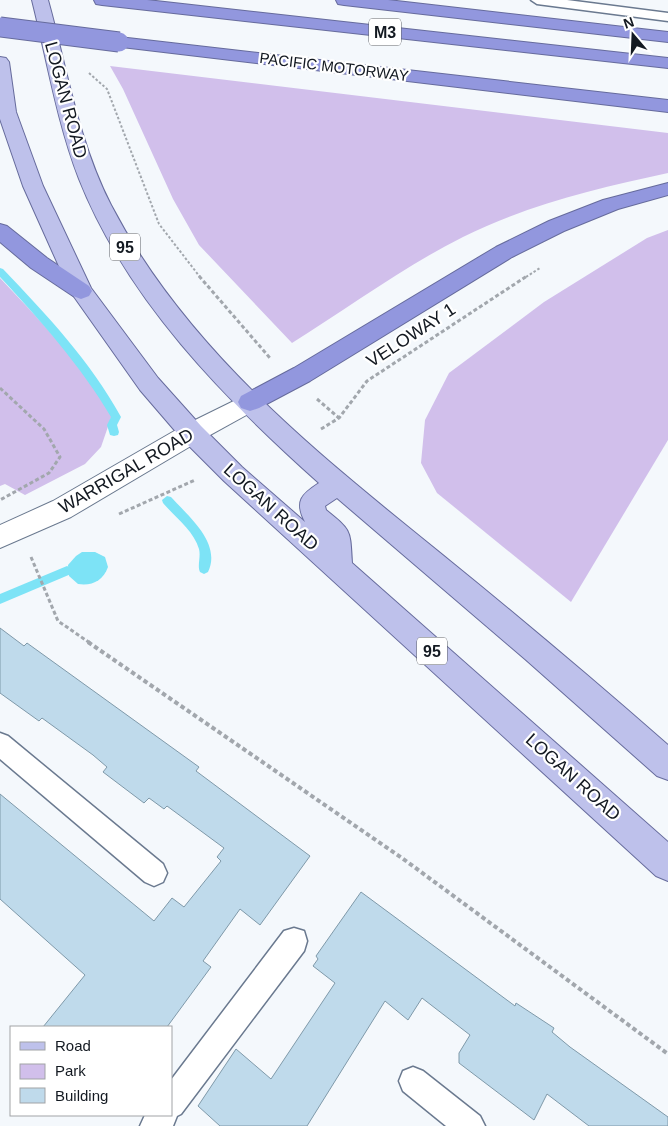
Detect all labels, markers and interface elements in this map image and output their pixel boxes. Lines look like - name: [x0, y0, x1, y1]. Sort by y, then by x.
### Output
- north arrow: [608, 10, 658, 60]
- text: N: [621, 13, 636, 32]
- road number: M3: [369, 18, 401, 46]
- street label: LOGAN ROAD: [41, 39, 91, 161]
- street label: PACIFIC MOTORWAY: [259, 49, 410, 84]
- road number: 95: [110, 233, 140, 260]
- street label: VELOWAY 1: [363, 299, 459, 371]
- street label: WARRIGAL ROAD: [55, 424, 197, 518]
- street label: LOGAN ROAD: [220, 459, 322, 555]
- road number: 95: [417, 637, 447, 664]
- street label: LOGAN ROAD: [522, 729, 624, 825]
- legend: [10, 1026, 172, 1116]
- text: Road: [55, 1037, 91, 1054]
- text: Park: [55, 1062, 86, 1079]
- text: Building: [55, 1087, 108, 1104]

